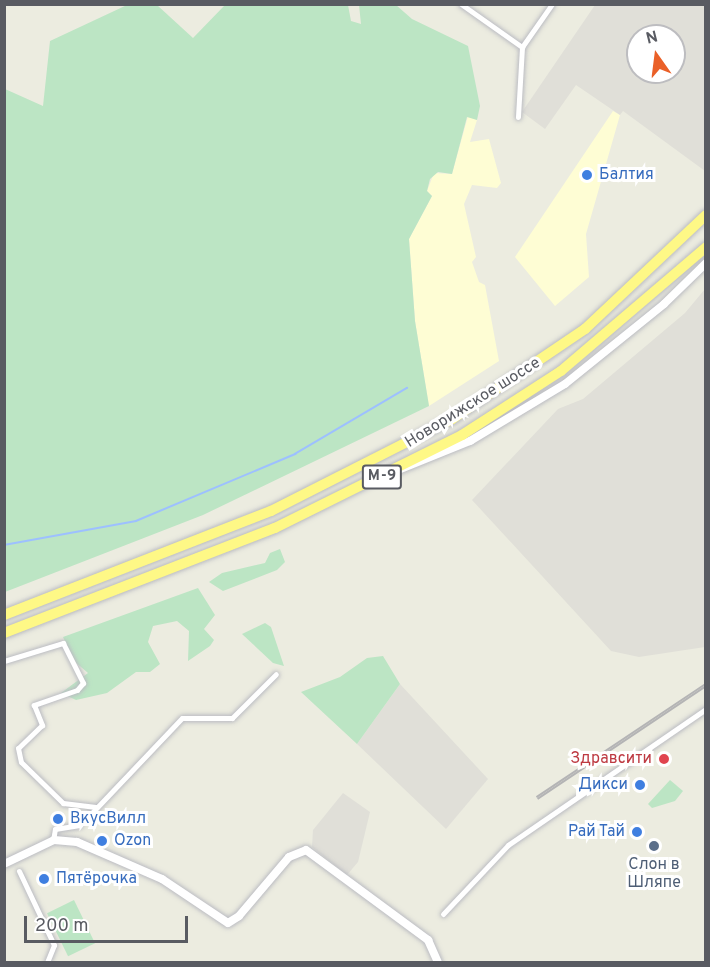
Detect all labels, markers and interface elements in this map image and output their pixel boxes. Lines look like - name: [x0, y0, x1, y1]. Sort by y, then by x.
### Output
- north arrow: [626, 24, 686, 84]
- text: N: [644, 27, 660, 50]
- place label: Балтия: [599, 165, 654, 185]
- marker: Балтия: [580, 168, 594, 182]
- street label: Новорижское шоссе: [402, 354, 544, 452]
- road number: М-9: [361, 465, 403, 489]
- place label: Здравсити: [570, 749, 652, 769]
- marker: Здравсити: [657, 752, 671, 766]
- place label: Дикси: [578, 775, 628, 795]
- marker: Дикси: [633, 778, 647, 792]
- place label: ВкусВилл: [70, 809, 146, 829]
- marker: ВкусВилл: [51, 812, 65, 826]
- place label: Рай Тай: [567, 822, 625, 842]
- marker: Рай Тай: [630, 825, 644, 839]
- place label: Ozon: [114, 831, 151, 851]
- marker: Ozon: [95, 834, 109, 848]
- marker: Слон в Шляпе: [647, 839, 661, 853]
- place label: Слон в Шляпе: [627, 855, 681, 893]
- place label: Пятёрочка: [56, 869, 137, 889]
- marker: Пятёрочка: [37, 872, 51, 886]
- scale bar: [27, 904, 190, 942]
- text: 200 m: [35, 915, 88, 938]

